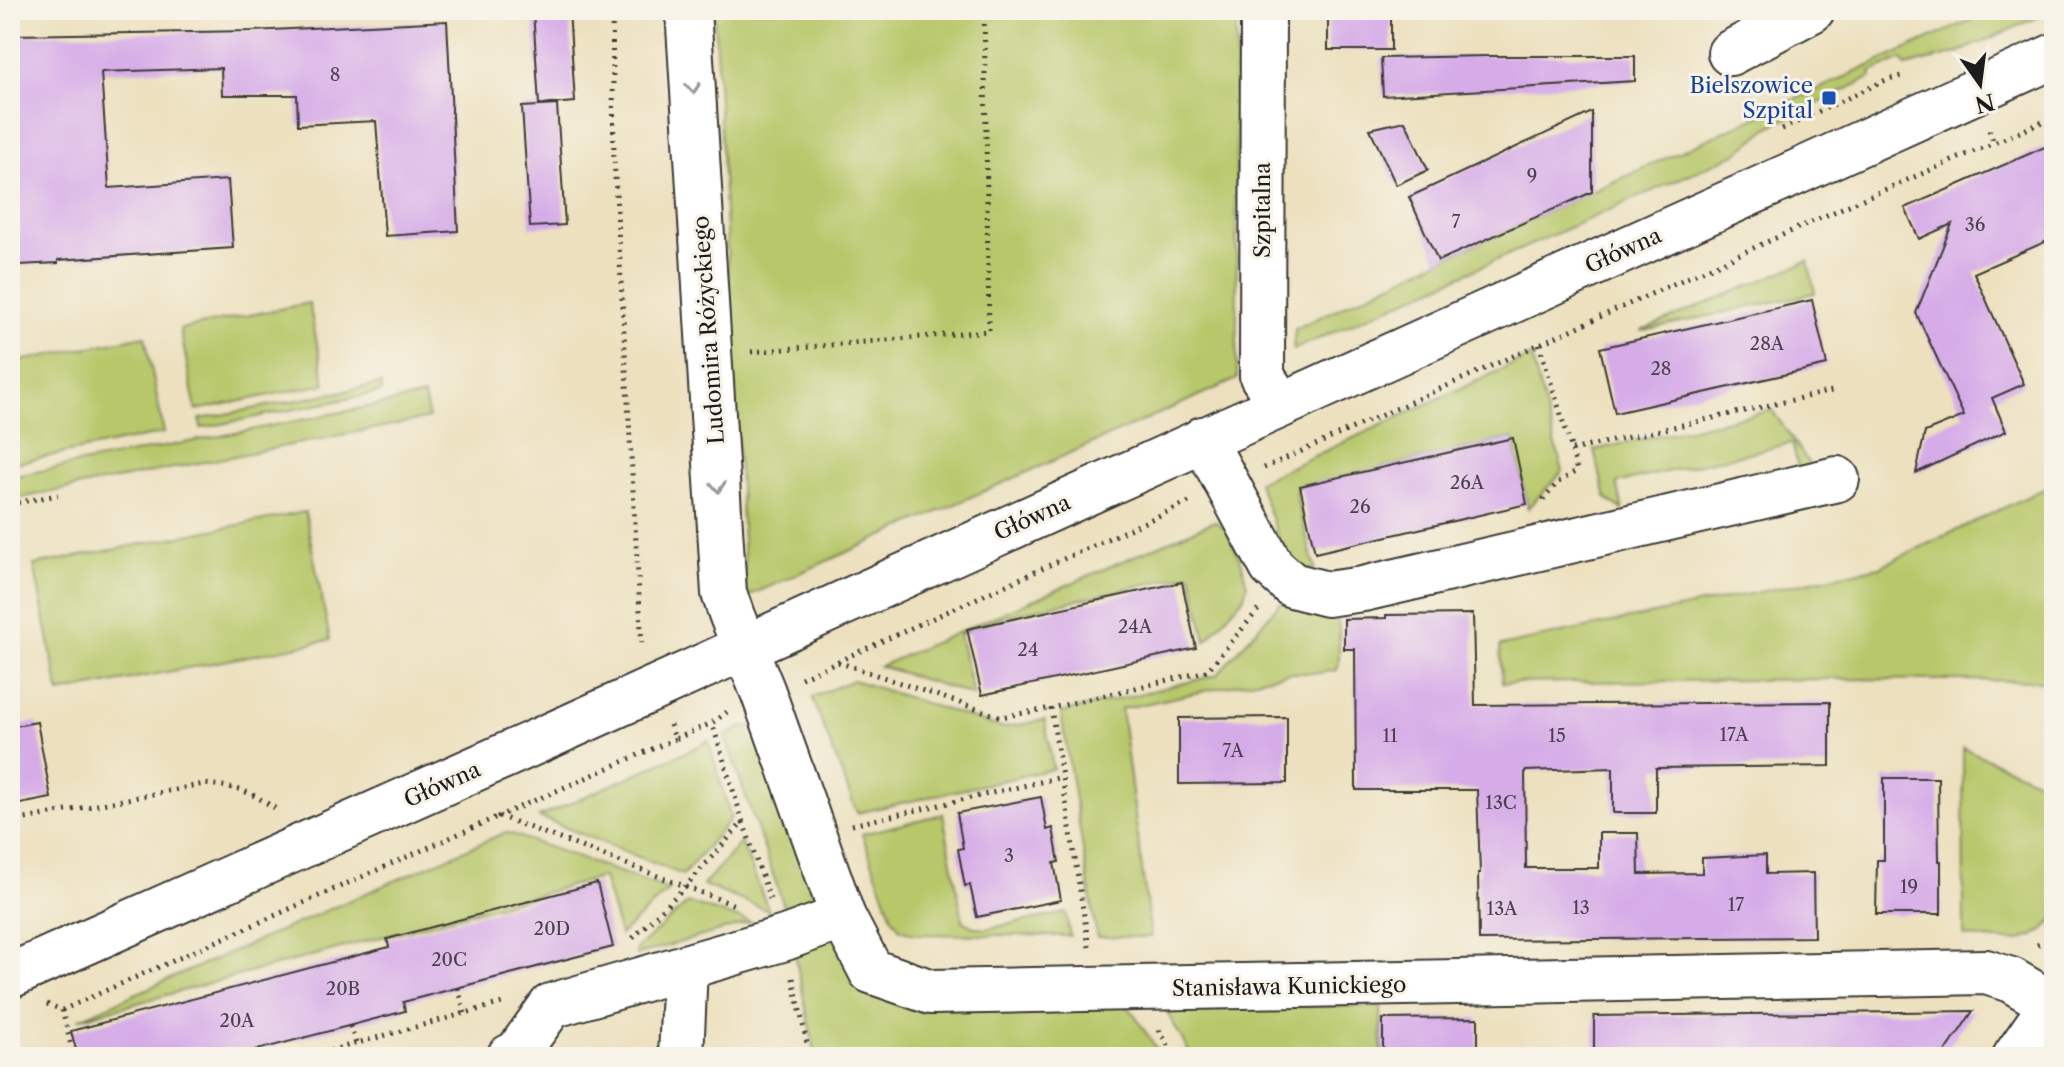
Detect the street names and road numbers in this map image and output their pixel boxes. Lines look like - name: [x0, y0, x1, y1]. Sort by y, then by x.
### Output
- street label: Szpitalna: [1249, 162, 1276, 258]
- street label: Ludomira Różyckiego: [687, 215, 730, 445]
- street label: Główna: [1581, 222, 1666, 279]
- street label: Główna: [990, 489, 1075, 546]
- street label: Główna: [400, 756, 485, 813]
- street label: Stanisława Kunickiego: [1172, 971, 1406, 1002]

